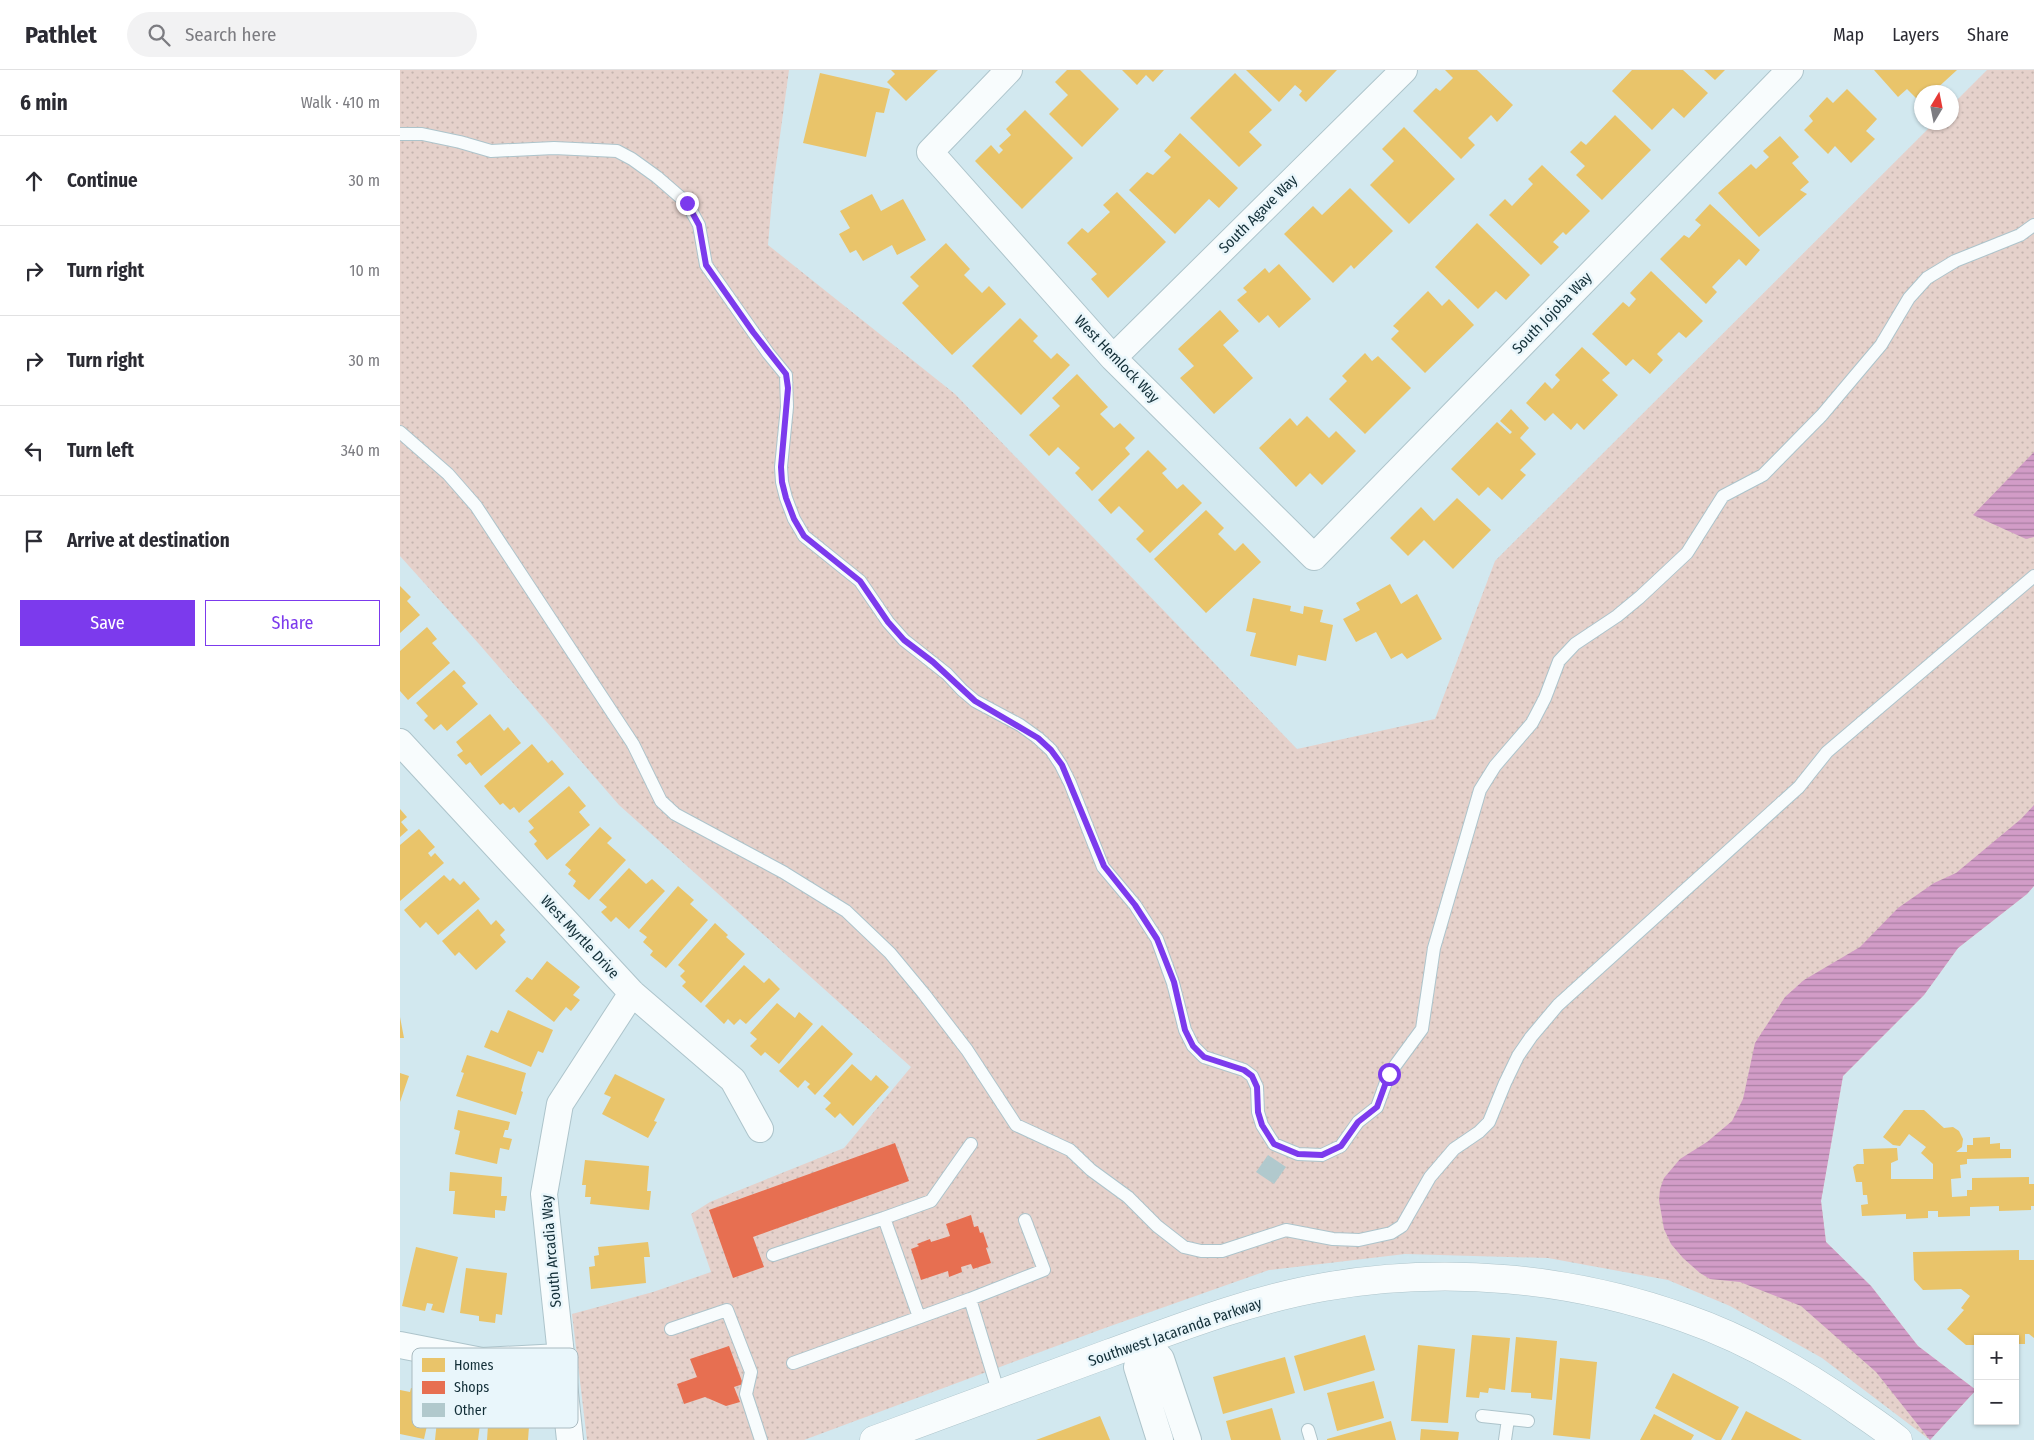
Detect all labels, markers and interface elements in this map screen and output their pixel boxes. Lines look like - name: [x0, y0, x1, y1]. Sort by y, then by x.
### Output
- search box: [127, 12, 477, 57]
- text: Pathlet: [25, 21, 97, 49]
- icon: search: [145, 21, 173, 49]
- text: Search here: [185, 23, 276, 46]
- text: Map: [1833, 24, 1864, 46]
- text: Layers: [1892, 24, 1939, 46]
- text: Share: [1967, 24, 2009, 46]
- north arrow: [1914, 85, 1959, 130]
- text: 6 min: [20, 90, 68, 116]
- text: Walk · 410 m: [301, 93, 380, 112]
- icon: ahead: [20, 167, 48, 195]
- text: Continue: [67, 169, 138, 192]
- text: 30 m: [348, 171, 380, 190]
- street label: South Agave Way: [1215, 171, 1301, 257]
- route end: [676, 192, 699, 215]
- icon: right: [20, 257, 48, 285]
- text: Turn right: [67, 259, 144, 282]
- text: 10 m: [349, 261, 380, 280]
- street label: South Jojoba Way: [1509, 268, 1596, 358]
- street label: West Hemlock Way: [1071, 311, 1164, 407]
- icon: right: [20, 347, 48, 375]
- text: Turn right: [67, 349, 144, 372]
- text: 30 m: [348, 351, 380, 370]
- icon: left: [20, 437, 48, 465]
- text: Turn left: [67, 439, 134, 462]
- text: 340 m: [341, 441, 380, 460]
- icon: arrive: [20, 527, 48, 555]
- text: Arrive at destination: [67, 529, 230, 552]
- button: Save: [20, 600, 195, 646]
- button: Share: [205, 600, 380, 646]
- street label: West Myrtle Drive: [537, 892, 623, 982]
- route start: [1378, 1063, 1401, 1086]
- street label: South Arcadia Way: [537, 1194, 565, 1308]
- street label: Southwest Jacaranda Parkway: [1086, 1294, 1264, 1370]
- map controls: [1974, 1335, 2019, 1425]
- button: +: [1974, 1335, 2019, 1380]
- legend: [412, 1348, 578, 1428]
- text: Homes: [454, 1357, 494, 1374]
- text: Shops: [454, 1379, 489, 1396]
- button: −: [1974, 1380, 2019, 1425]
- text: Other: [454, 1402, 487, 1419]

